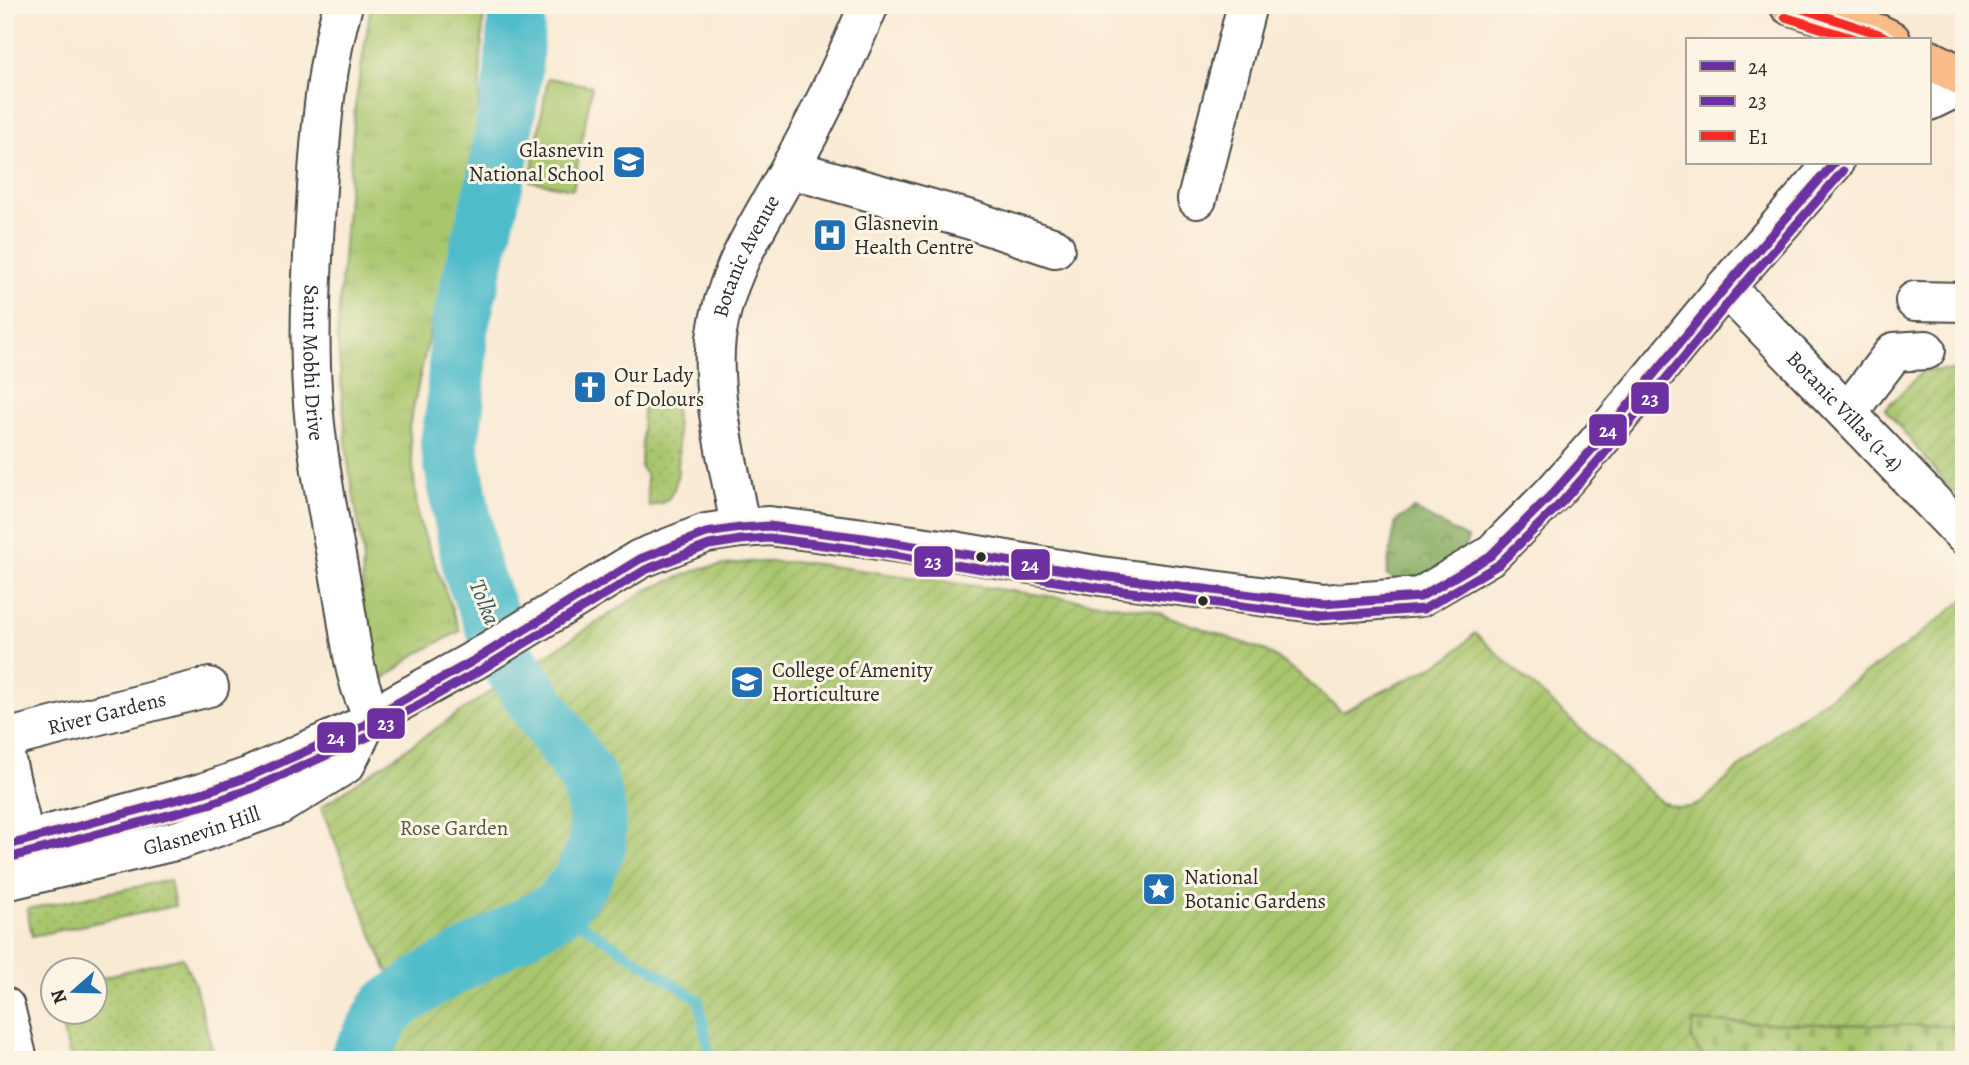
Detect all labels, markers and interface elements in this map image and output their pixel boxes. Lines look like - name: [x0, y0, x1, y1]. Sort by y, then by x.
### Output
- legend: [1686, 38, 1930, 164]
- text: 24: [1748, 53, 1768, 81]
- text: 23: [1748, 87, 1767, 115]
- text: E1: [1748, 123, 1768, 151]
- place label: Glasnevin National School: [469, 136, 604, 188]
- school or university icon: Glasnevin National School: [610, 143, 648, 181]
- street label: Botanic Avenue: [706, 190, 786, 320]
- place label: Glasnevin Health Centre: [854, 209, 974, 261]
- hospital icon: Glasnevin Health Centre: [811, 216, 849, 254]
- street label: Saint Mobhi Drive: [296, 284, 331, 442]
- street label: Botanic Villas (1-4): [1781, 345, 1909, 477]
- place label: Our Lady of Dolours: [614, 361, 704, 413]
- church icon: Our Lady of Dolours: [571, 368, 609, 406]
- line badge: 23: [1630, 381, 1670, 415]
- text: 23: [1641, 386, 1659, 412]
- line badge: 24: [1588, 413, 1628, 447]
- text: 24: [1599, 418, 1617, 444]
- line badge: 23: [913, 545, 954, 578]
- line badge: 24: [1010, 548, 1051, 581]
- text: 23: [924, 549, 942, 575]
- unlabelled marker: [974, 550, 988, 564]
- text: 24: [1021, 552, 1039, 578]
- water label: Tolka: [462, 575, 508, 630]
- unlabelled marker: [1196, 594, 1210, 608]
- place label: College of Amenity Horticulture: [772, 656, 933, 708]
- school or university icon: College of Amenity Horticulture: [728, 663, 766, 701]
- street label: River Gardens: [44, 685, 169, 742]
- line badge: 23: [366, 707, 406, 740]
- text: 23: [377, 711, 395, 737]
- line badge: 24: [316, 721, 357, 754]
- text: 24: [327, 725, 345, 751]
- street label: Glasnevin Hill: [141, 799, 264, 862]
- park label: Rose Garden: [400, 814, 508, 842]
- place label: National Botanic Gardens: [1184, 863, 1326, 915]
- place icon: National Botanic Gardens: [1140, 870, 1178, 908]
- north arrow: [38, 956, 108, 1026]
- text: N: [44, 985, 74, 1007]

